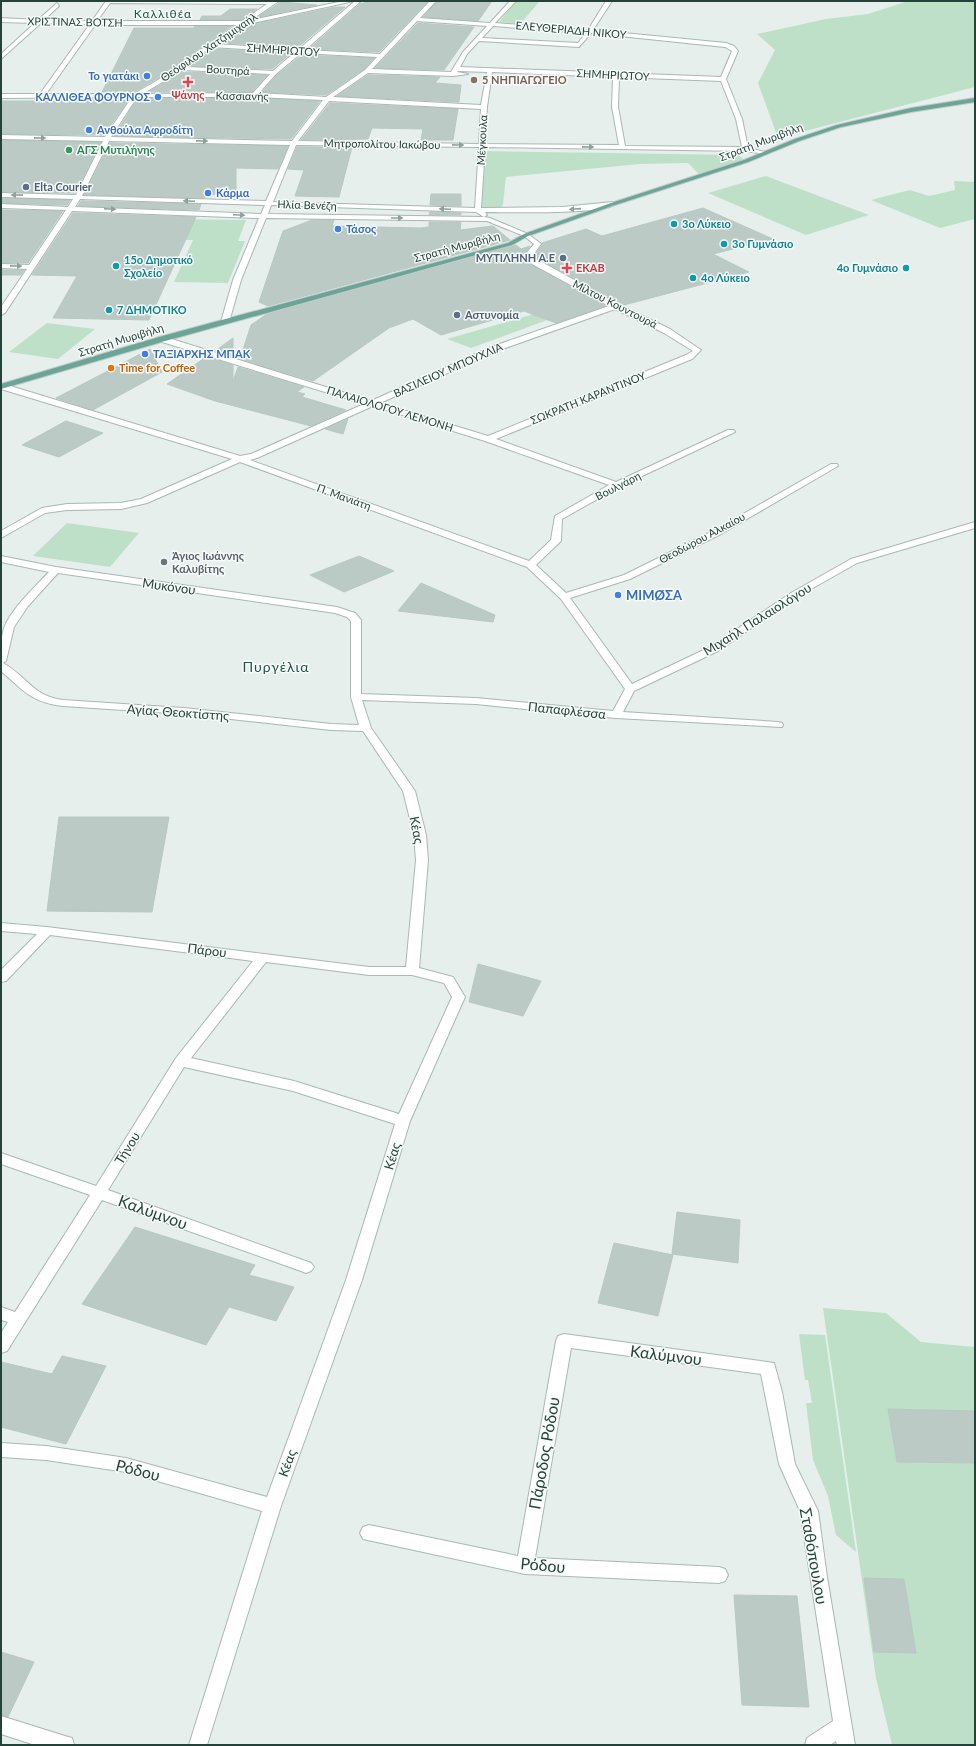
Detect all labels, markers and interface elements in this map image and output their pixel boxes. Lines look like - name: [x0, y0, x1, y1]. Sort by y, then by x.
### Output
- district label: Καλλιθέα: [134, 6, 192, 21]
- street label: Θεόφιλου Χατζημιχαήλ: [158, 9, 260, 85]
- street label: ΧΡΙΣΤΙΝΑΣ ΒΟΤΣΗ: [27, 14, 123, 29]
- street label: ΕΛΕΥΘΕΡΙΑΔΗ ΝΙΚΟΥ: [515, 18, 627, 41]
- street label: ΣΗΜΗΡΙΩΤΟΥ: [246, 40, 320, 59]
- street label: Βουτηρά: [206, 62, 251, 77]
- street label: ΣΗΜΗΡΙΩΤΟΥ: [576, 66, 650, 83]
- place label: Το γιατάκι: [88, 69, 140, 82]
- marker: Το γιατάκι: [142, 71, 152, 81]
- place label: 5 ΝΗΠΙΑΓΩΓΕΙΟ: [482, 73, 567, 86]
- marker: 5 ΝΗΠΙΑΓΩΓΕΙΟ: [469, 75, 479, 85]
- marker: Ψάνης: [183, 77, 193, 87]
- place label: Ψάνης: [172, 88, 205, 101]
- street label: Κασσιανής: [215, 89, 269, 102]
- place label: ΚΑΛΛΙΘΕΑ ΦΟΥΡΝΟΣ: [35, 90, 150, 103]
- marker: ΚΑΛΛΙΘΕΑ ΦΟΥΡΝΟΣ: [153, 92, 163, 102]
- street label: Μέγκουλα: [474, 114, 489, 166]
- street label: Στρατή Μυριβήλη: [717, 120, 804, 163]
- place label: Ανθούλα Αφροδίτη: [96, 123, 193, 136]
- marker: Ανθούλα Αφροδίτη: [84, 125, 94, 135]
- one-way arrow: [34, 134, 46, 141]
- street label: Μητροπολίτου Ιακώβου: [324, 136, 440, 151]
- one-way arrow: [196, 138, 209, 144]
- one-way arrow: [452, 142, 465, 148]
- place label: ΑΓΣ Μυτιλήνης: [76, 143, 156, 156]
- one-way arrow: [582, 144, 595, 150]
- marker: ΑΓΣ Μυτιλήνης: [64, 145, 74, 155]
- place label: Elta Courier: [34, 180, 93, 193]
- marker: Elta Courier: [21, 182, 31, 192]
- place label: Κάρμα: [216, 186, 250, 199]
- marker: Κάρμα: [203, 188, 213, 198]
- one-way arrow: [11, 192, 23, 199]
- street label: Ηλία Βενέζη: [277, 197, 337, 213]
- one-way arrow: [182, 198, 195, 204]
- one-way arrow: [569, 205, 581, 212]
- one-way arrow: [104, 206, 116, 213]
- one-way arrow: [438, 206, 451, 212]
- one-way arrow: [233, 212, 246, 218]
- one-way arrow: [391, 215, 403, 222]
- place label: 3ο Λύκειο: [682, 217, 731, 230]
- marker: 3ο Λύκειο: [669, 219, 679, 229]
- place label: Τάσος: [346, 222, 377, 235]
- marker: Τάσος: [333, 224, 343, 234]
- street label: Στρατή Μυριβήλη: [412, 229, 501, 264]
- place label: 3ο Γυμνάσιο: [732, 237, 793, 250]
- marker: 3ο Γυμνάσιο: [719, 239, 729, 249]
- place label: ΜΥΤΙΛΗΝΗ Α.Ε: [476, 251, 555, 264]
- place label: 15o Δημοτικό Σχολείο: [124, 253, 193, 279]
- marker: ΜΥΤΙΛΗΝΗ Α.Ε: [558, 253, 568, 263]
- marker: 15o Δημοτικό Σχολείο: [111, 261, 121, 271]
- place label: ΕΚΑΒ: [576, 261, 605, 274]
- place label: 4ο Γυμνάσιο: [837, 261, 898, 274]
- marker: ΕΚΑΒ: [561, 262, 573, 274]
- one-way arrow: [10, 263, 23, 269]
- marker: 4ο Γυμνάσιο: [901, 263, 911, 273]
- place label: 4ο Λύκειο: [701, 271, 750, 284]
- marker: 4ο Λύκειο: [688, 273, 698, 283]
- street label: Μίλτου Κουντουρά: [571, 277, 660, 331]
- place label: 7 ΔΗΜΟΤΙΚΟ: [117, 303, 187, 316]
- marker: 7 ΔΗΜΟΤΙΚΟ: [104, 305, 114, 315]
- place label: Αστυνομία: [464, 308, 519, 321]
- marker: Αστυνομία: [452, 310, 462, 320]
- street label: Στρατή Μυριβήλη: [77, 320, 165, 359]
- street label: ΒΑΣΙΛΕΙΟΥ ΜΠΟΥΧΛΙΑ: [391, 339, 505, 400]
- place label: ΤΑΞΙΑΡΧΗΣ ΜΠΑΚ: [153, 347, 251, 360]
- marker: ΤΑΞΙΑΡΧΗΣ ΜΠΑΚ: [140, 349, 150, 359]
- place label: Time for Coffee: [119, 361, 195, 374]
- marker: Time for Coffee: [106, 363, 116, 373]
- street label: ΣΩΚΡΑΤΗ ΚΑΡΑΝΤΙΝΟΥ: [528, 368, 647, 427]
- street label: ΠΑΛΑΙΟΛΟΓΟΥ ΛΕΜΟΝΗ: [325, 383, 455, 434]
- street label: Βουλγάρη: [593, 469, 643, 503]
- street label: Π. Μανιάτη: [315, 481, 373, 512]
- street label: Θεοδώρου Αλκαίου: [657, 509, 747, 566]
- place label: Άγιος Ιωάννης Καλυβίτης: [171, 549, 245, 575]
- marker: Άγιος Ιωάννης Καλυβίτης: [159, 557, 169, 567]
- street label: Μυκόνου: [141, 574, 197, 598]
- street label: Μιχαήλ Παλαιολόγου: [700, 579, 814, 659]
- place label: MIMØΣΑ: [626, 587, 683, 603]
- marker: MIMØΣΑ: [613, 590, 623, 600]
- district label: Πυργέλια: [242, 658, 310, 675]
- street label: Παπαφλέσσα: [527, 698, 607, 722]
- street label: Αγίας Θεοκτίστης: [126, 700, 230, 724]
- street label: Κέας: [406, 815, 428, 845]
- street label: Πάρου: [187, 940, 227, 960]
- street label: Τήνου: [111, 1129, 143, 1167]
- street label: Κέας: [380, 1140, 404, 1172]
- street label: Καλύμνου: [116, 1190, 190, 1233]
- street label: Καλύμνου: [629, 1341, 703, 1368]
- street label: Πάροδος Ρόδου: [524, 1395, 563, 1511]
- street label: Κέας: [275, 1447, 299, 1479]
- street label: Ρόδου: [114, 1455, 162, 1484]
- street label: Σταθόπουλου: [797, 1506, 832, 1606]
- street label: Ρόδου: [520, 1553, 566, 1576]

